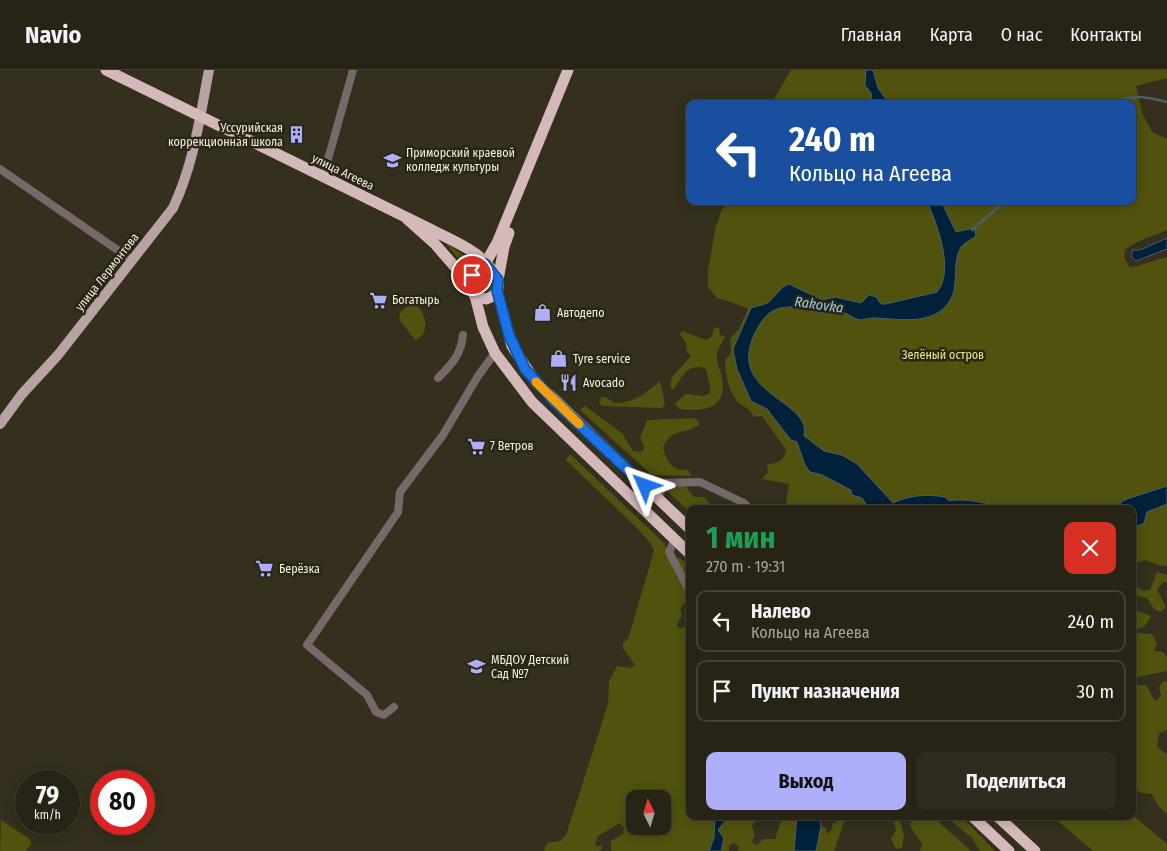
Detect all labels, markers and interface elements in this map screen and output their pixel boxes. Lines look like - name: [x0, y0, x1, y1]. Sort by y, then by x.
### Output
- text: Navio: [25, 21, 81, 49]
- text: Главная: [841, 24, 902, 46]
- text: Карта: [930, 24, 973, 46]
- text: О нас: [1001, 24, 1042, 46]
- text: Контакты: [1070, 24, 1142, 46]
- text: 240 m: [789, 118, 876, 160]
- icon: left: [706, 120, 771, 185]
- place label: Уссурийская коррекционная школа: [168, 121, 283, 149]
- building icon: Уссурийская коррекционная школа: [287, 125, 307, 145]
- place label: Приморский краевой колледж культуры: [406, 146, 515, 174]
- school or university icon: Приморский краевой колледж культуры: [382, 150, 402, 170]
- street label: улица Агеева: [310, 151, 376, 193]
- text: Кольцо на Агеева: [789, 160, 952, 187]
- street label: улица Лермонтова: [72, 230, 142, 314]
- pin: [451, 254, 493, 296]
- icon: arrive: [458, 261, 486, 289]
- supermarket icon: Богатырь: [368, 290, 388, 310]
- place label: Богатырь: [392, 293, 440, 307]
- water label: Rakovka: [793, 293, 845, 317]
- shop icon: Автодепо: [533, 303, 553, 323]
- place label: Автодепо: [557, 306, 605, 320]
- park label: Зелёный остров: [902, 348, 984, 362]
- shop icon: Tyre service: [549, 349, 569, 369]
- place label: Tyre service: [573, 352, 631, 366]
- restaurant icon: Avocado: [559, 373, 579, 393]
- place label: Avocado: [583, 376, 625, 390]
- supermarket icon: 7 Ветров: [466, 436, 486, 456]
- place label: 7 Ветров: [490, 439, 534, 453]
- position arrow: [618, 459, 670, 511]
- text: 1 мин: [706, 520, 775, 556]
- button: close: [1064, 522, 1116, 574]
- text: 270 m · 19:31: [706, 557, 785, 576]
- supermarket icon: Берёзка: [255, 559, 275, 579]
- place label: Берёзка: [279, 562, 320, 576]
- text: Налево: [751, 600, 811, 623]
- icon: left: [708, 607, 736, 635]
- text: 240 m: [1068, 610, 1114, 633]
- text: Кольцо на Агеева: [751, 623, 870, 642]
- place label: МБДОУ Детский Сад №7: [491, 653, 569, 681]
- school or university icon: МБДОУ Детский Сад №7: [467, 657, 487, 677]
- icon: arrive: [708, 677, 736, 705]
- text: Пункт назначения: [751, 680, 900, 703]
- text: 30 m: [1076, 680, 1114, 703]
- button: Выход: [706, 752, 906, 810]
- button: Поделиться: [916, 752, 1116, 810]
- speed limit sign: 80: [90, 770, 155, 835]
- text: 79: [36, 781, 59, 811]
- north arrow: [626, 790, 671, 835]
- map controls: [626, 790, 671, 835]
- text: km/h: [34, 808, 61, 822]

